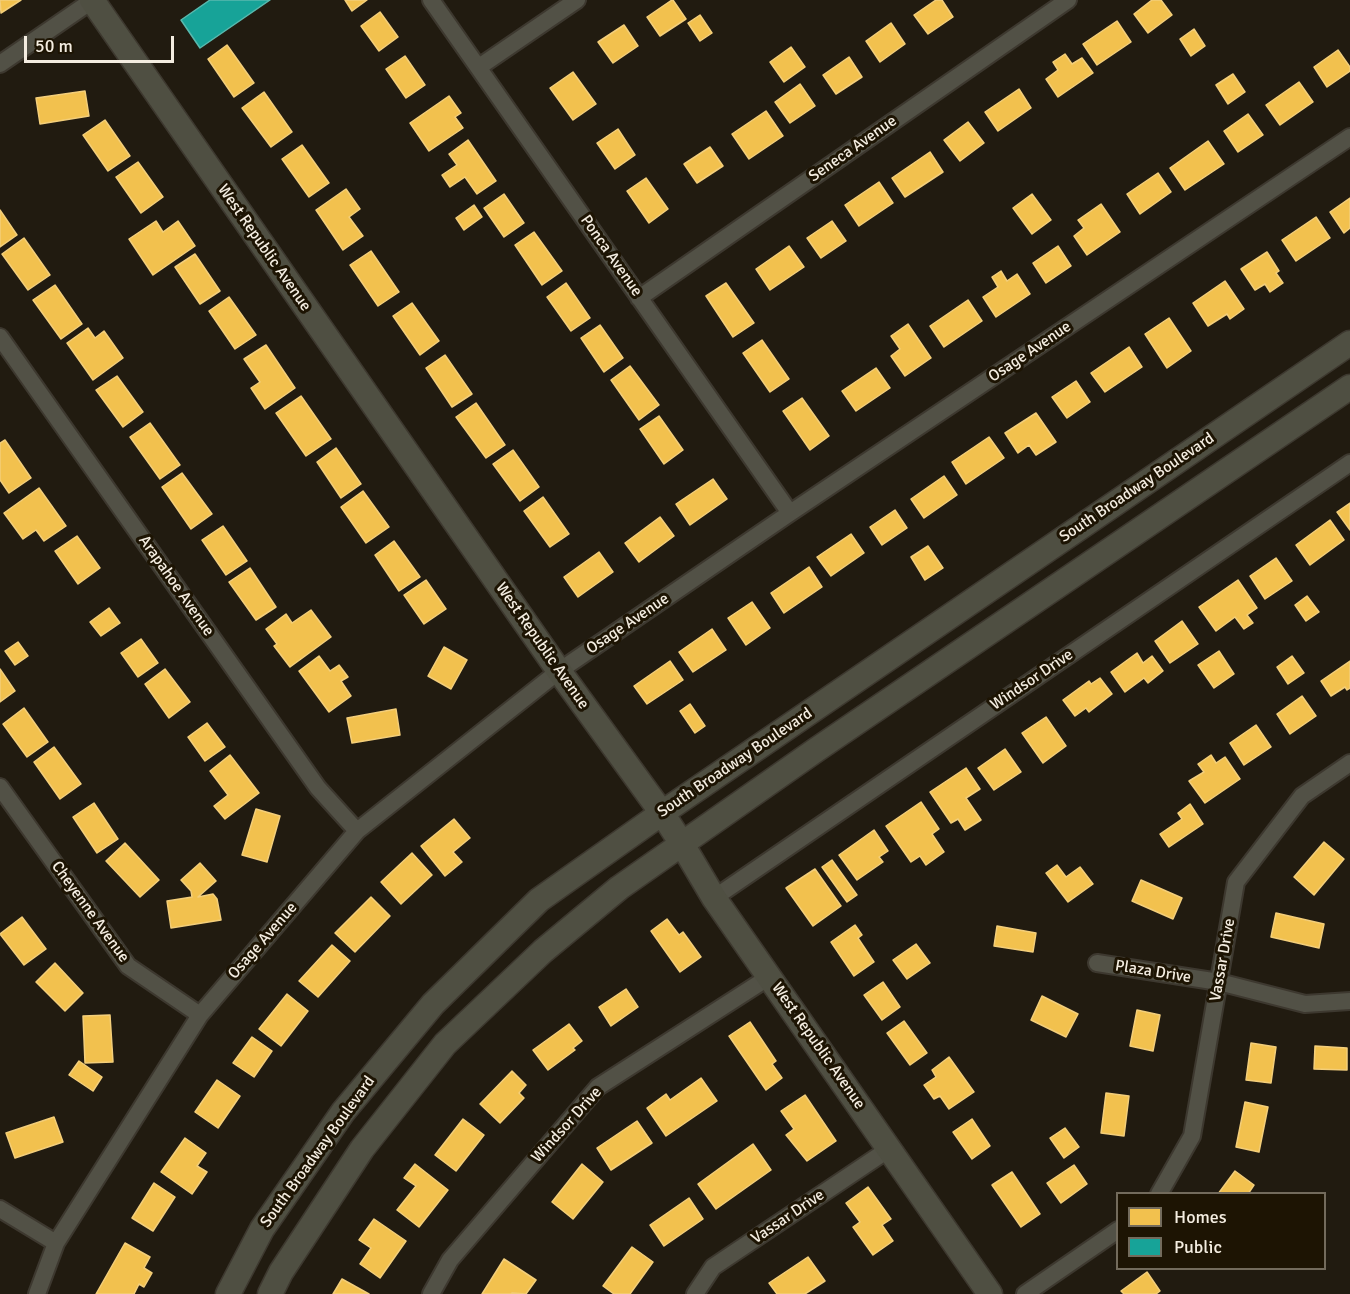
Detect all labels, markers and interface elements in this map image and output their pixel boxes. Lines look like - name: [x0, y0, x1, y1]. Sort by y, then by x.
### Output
- scale bar: [27, 24, 177, 62]
- text: 50 m: [35, 35, 73, 57]
- street label: Seneca Avenue: [805, 112, 901, 186]
- street label: West Republic Avenue: [213, 181, 315, 315]
- street label: Ponca Avenue: [576, 212, 646, 300]
- street label: Osage Avenue: [985, 317, 1075, 387]
- street label: South Broadway Boulevard: [1056, 429, 1218, 547]
- street label: Arapahoe Avenue: [134, 532, 218, 640]
- street label: West Republic Avenue: [491, 579, 593, 713]
- street label: Osage Avenue: [583, 589, 673, 659]
- street label: Windsor Drive: [987, 645, 1077, 715]
- street label: South Broadway Boulevard: [654, 704, 816, 822]
- street label: Cheyenne Avenue: [47, 858, 133, 966]
- street label: Osage Avenue: [224, 899, 302, 983]
- street label: Vassar Drive: [1206, 917, 1240, 1003]
- street label: Plaza Drive: [1114, 957, 1192, 987]
- street label: West Republic Avenue: [767, 979, 869, 1113]
- street label: South Broadway Boulevard: [257, 1072, 379, 1232]
- street label: Windsor Drive: [528, 1083, 606, 1167]
- street label: Vassar Drive: [748, 1186, 828, 1248]
- legend: [1116, 1192, 1326, 1270]
- text: Homes: [1174, 1206, 1227, 1228]
- text: Public: [1174, 1236, 1222, 1258]

